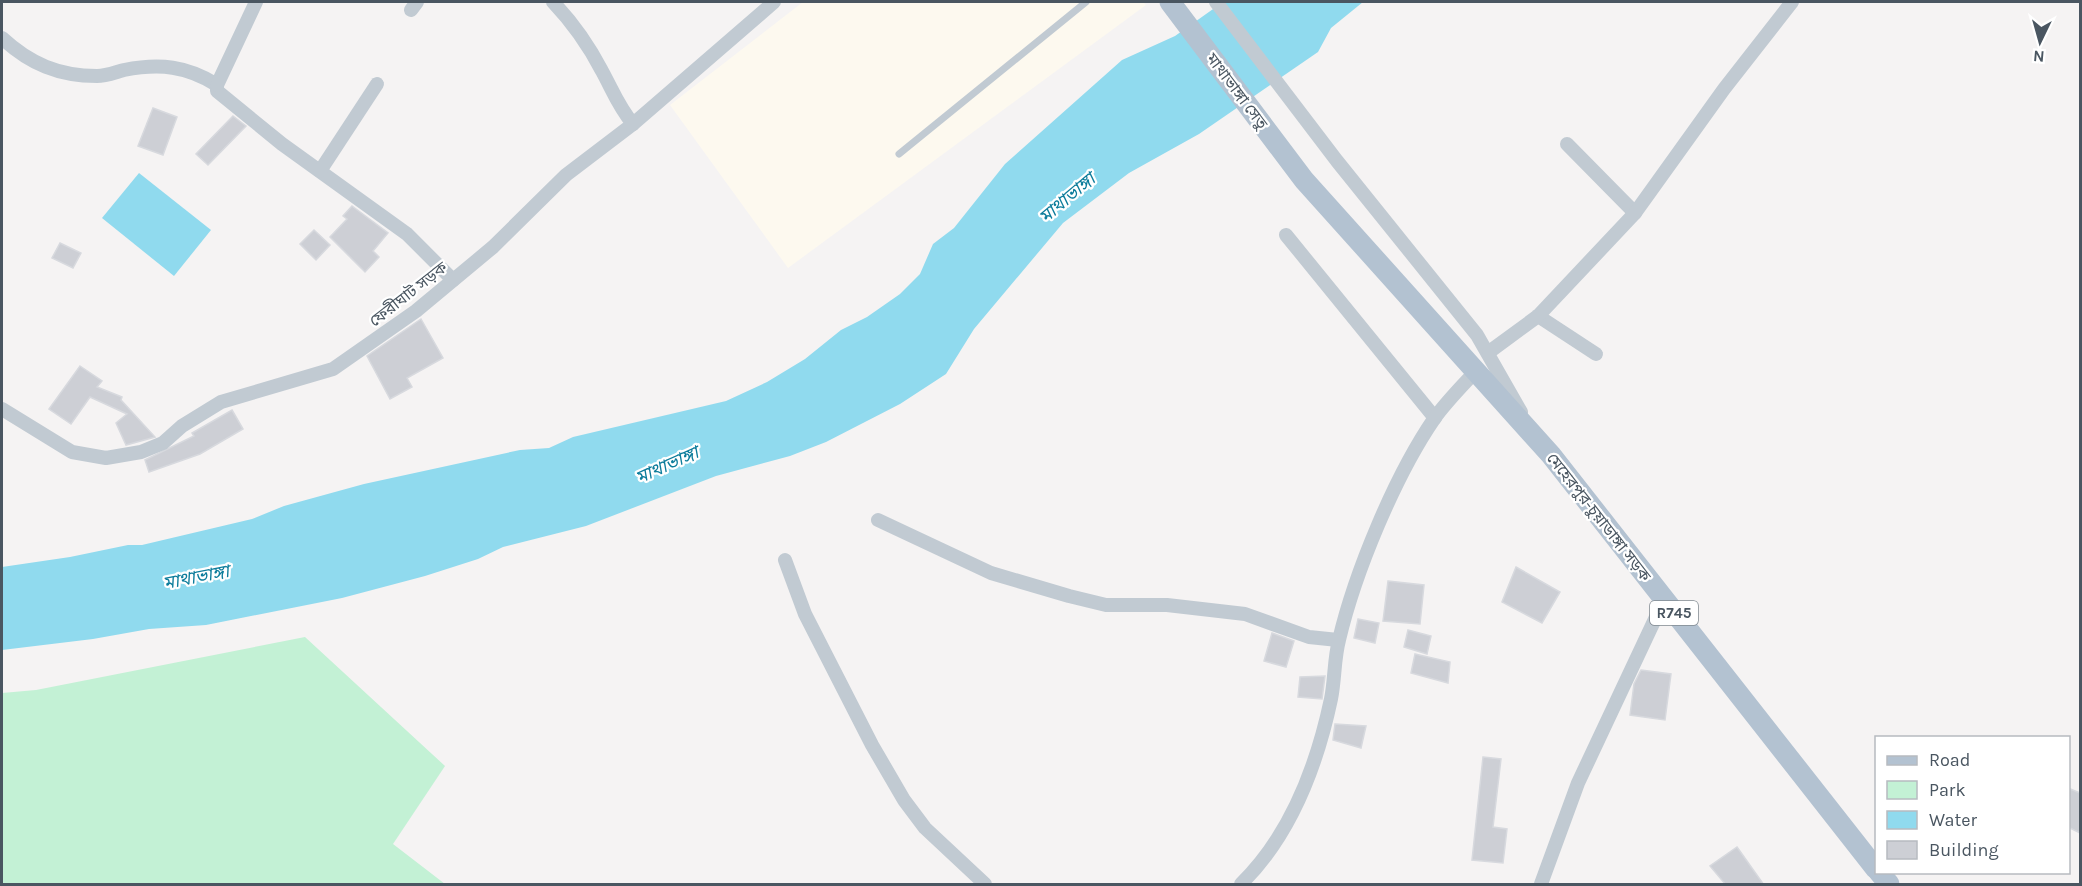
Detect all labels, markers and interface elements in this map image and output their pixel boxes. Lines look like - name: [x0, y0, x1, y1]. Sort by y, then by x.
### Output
- north arrow: [2010, 12, 2070, 72]
- text: N: [2032, 46, 2045, 66]
- street label: মাথাভাঙ্গা সেতু: [1202, 48, 1272, 133]
- water label: মাথাভাঙ্গা: [1034, 166, 1102, 228]
- street label: ফেরীঘাট সড়ক: [365, 257, 452, 330]
- water label: মাথাভাঙ্গা: [632, 440, 705, 489]
- street label: মেহেরপুর-চুয়াডাঙ্গা সড়ক: [1543, 449, 1656, 586]
- water label: মাথাভাঙ্গা: [161, 559, 234, 594]
- road number: R745: [1650, 601, 1698, 625]
- legend: [1875, 736, 2070, 874]
- text: Road: [1929, 749, 1970, 771]
- text: Park: [1929, 779, 1966, 801]
- text: Water: [1929, 809, 1977, 831]
- text: Building: [1929, 839, 1999, 861]

